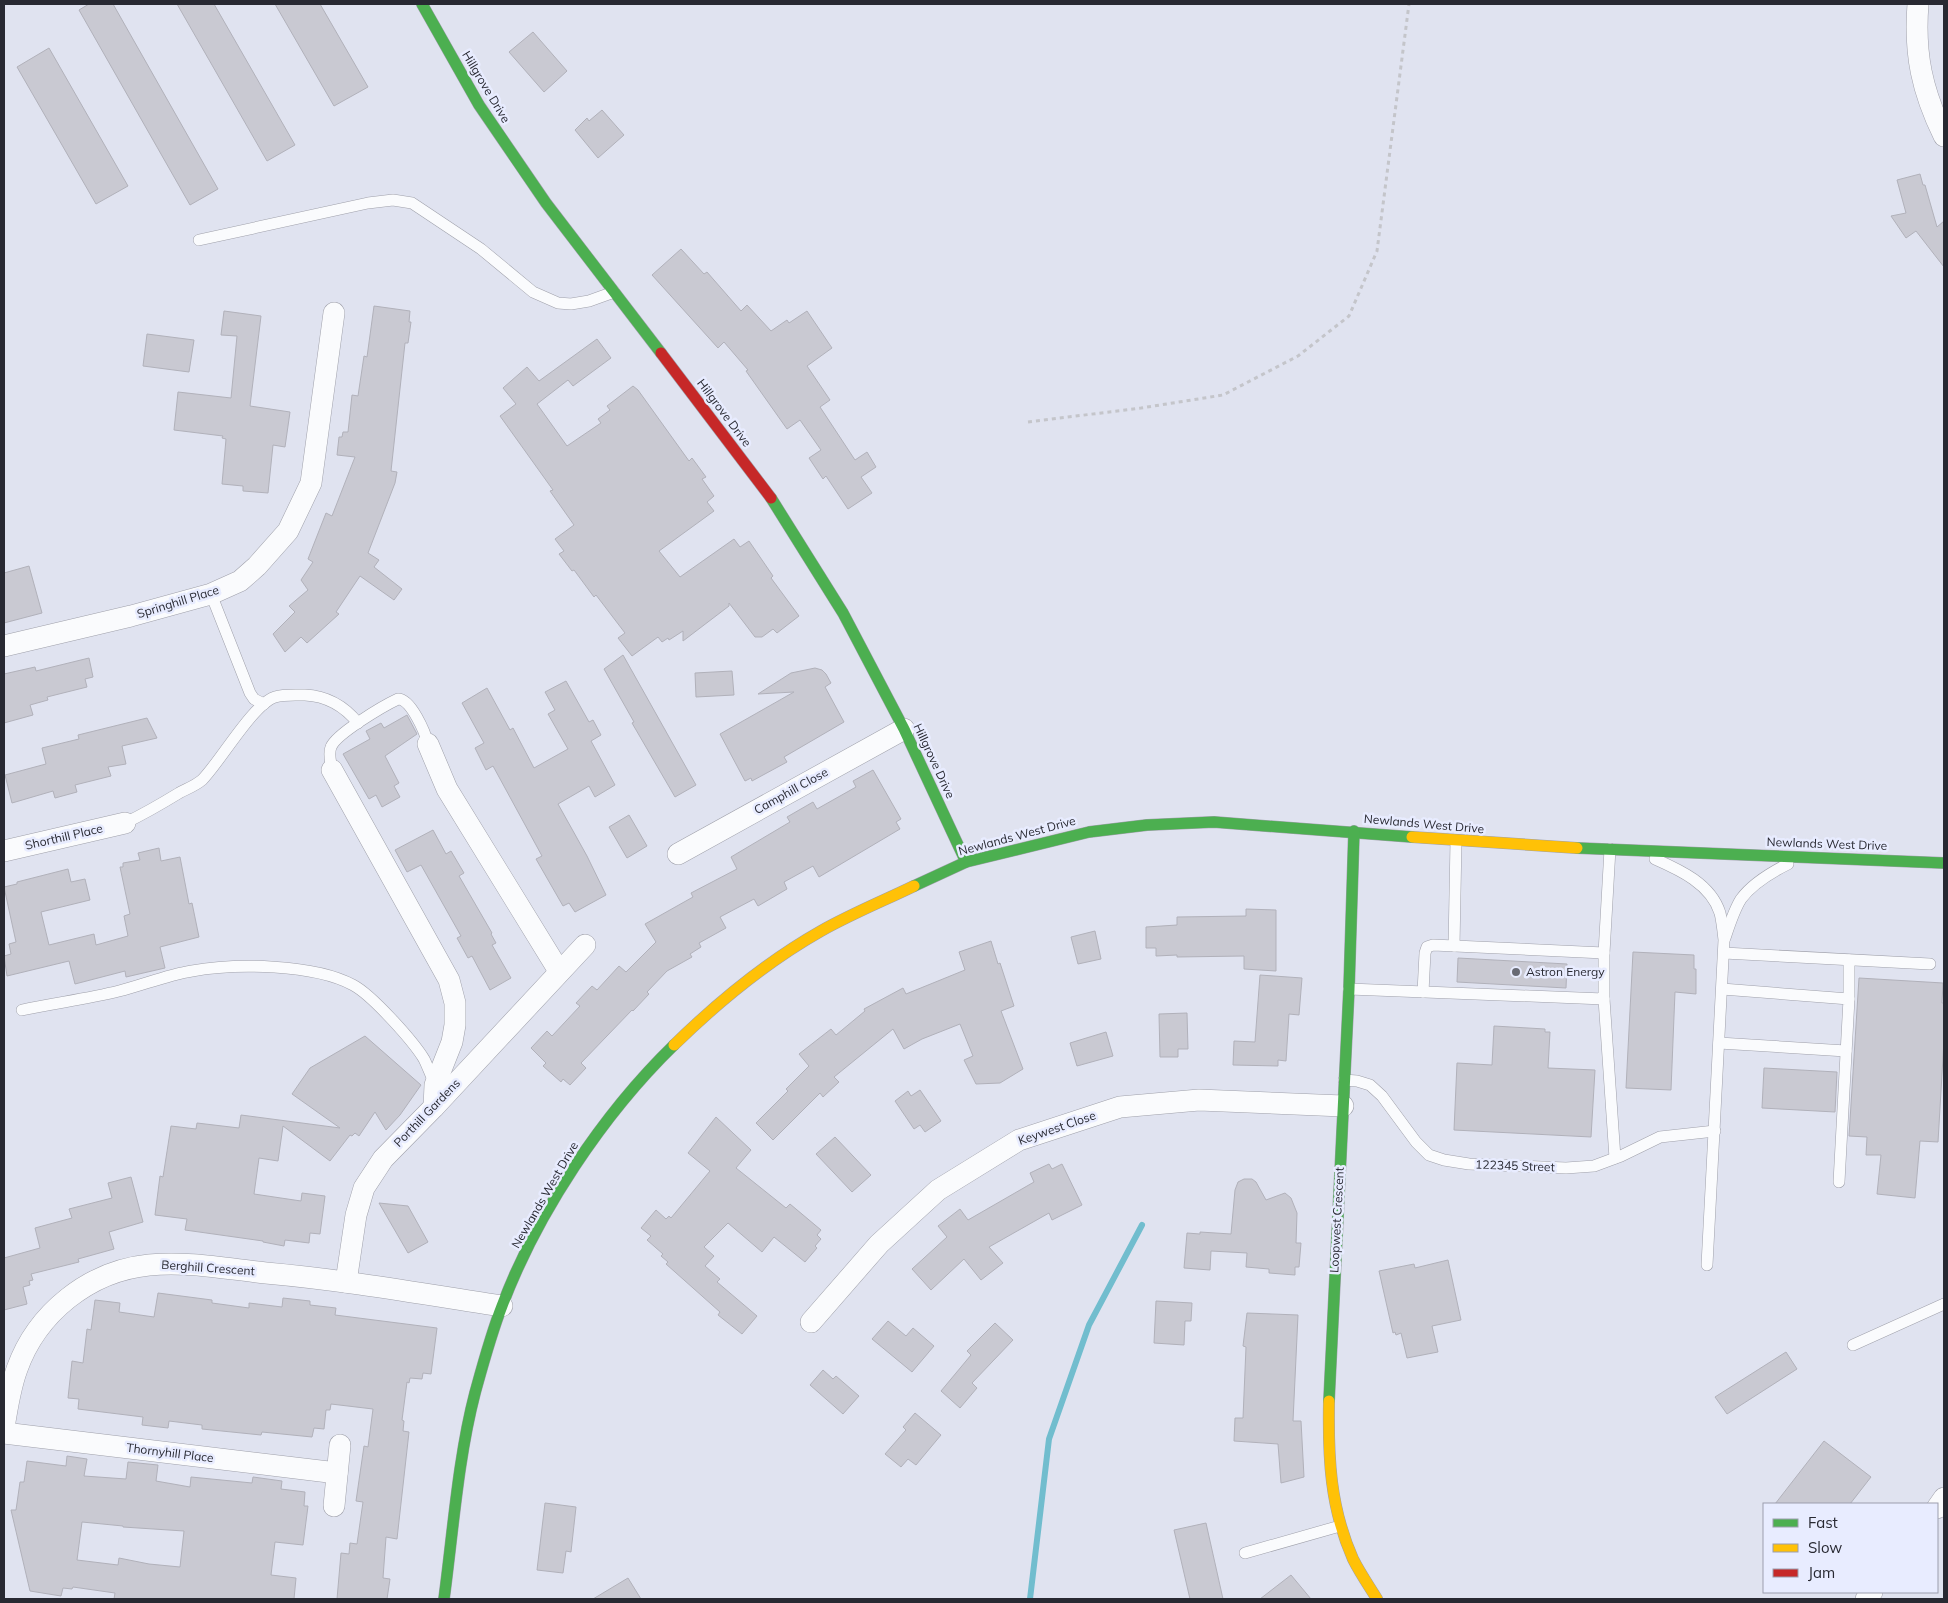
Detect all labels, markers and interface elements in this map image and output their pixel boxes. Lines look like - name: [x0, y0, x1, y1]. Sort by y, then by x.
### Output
- street label: Hillgrove Drive: [459, 48, 514, 125]
- street label: Hillgrove Drive: [694, 376, 755, 450]
- street label: Springhill Place: [135, 582, 221, 621]
- street label: Hillgrove Drive: [911, 721, 958, 801]
- street label: Camphill Close: [751, 764, 830, 817]
- street label: Newlands West Drive: [1363, 811, 1485, 836]
- street label: Newlands West Drive: [957, 813, 1077, 858]
- street label: Shorthill Place: [24, 820, 104, 853]
- street label: Newlands West Drive: [1766, 834, 1888, 853]
- place label: Astron Energy: [1526, 964, 1605, 979]
- marker: Astron Energy: [1510, 966, 1522, 978]
- street label: Porthill Gardens: [390, 1075, 463, 1150]
- street label: Keywest Close: [1016, 1107, 1098, 1148]
- street label: Newlands West Drive: [508, 1139, 581, 1251]
- street label: 122345 Street: [1475, 1157, 1555, 1174]
- street label: Loopwest Crescent: [1326, 1167, 1347, 1273]
- street label: Berghill Crescent: [161, 1257, 255, 1278]
- street label: Thornyhill Place: [126, 1440, 215, 1465]
- legend: [1763, 1503, 1938, 1593]
- text: Fast: [1808, 1513, 1838, 1532]
- text: Slow: [1808, 1538, 1842, 1557]
- text: Jam: [1808, 1563, 1835, 1582]

